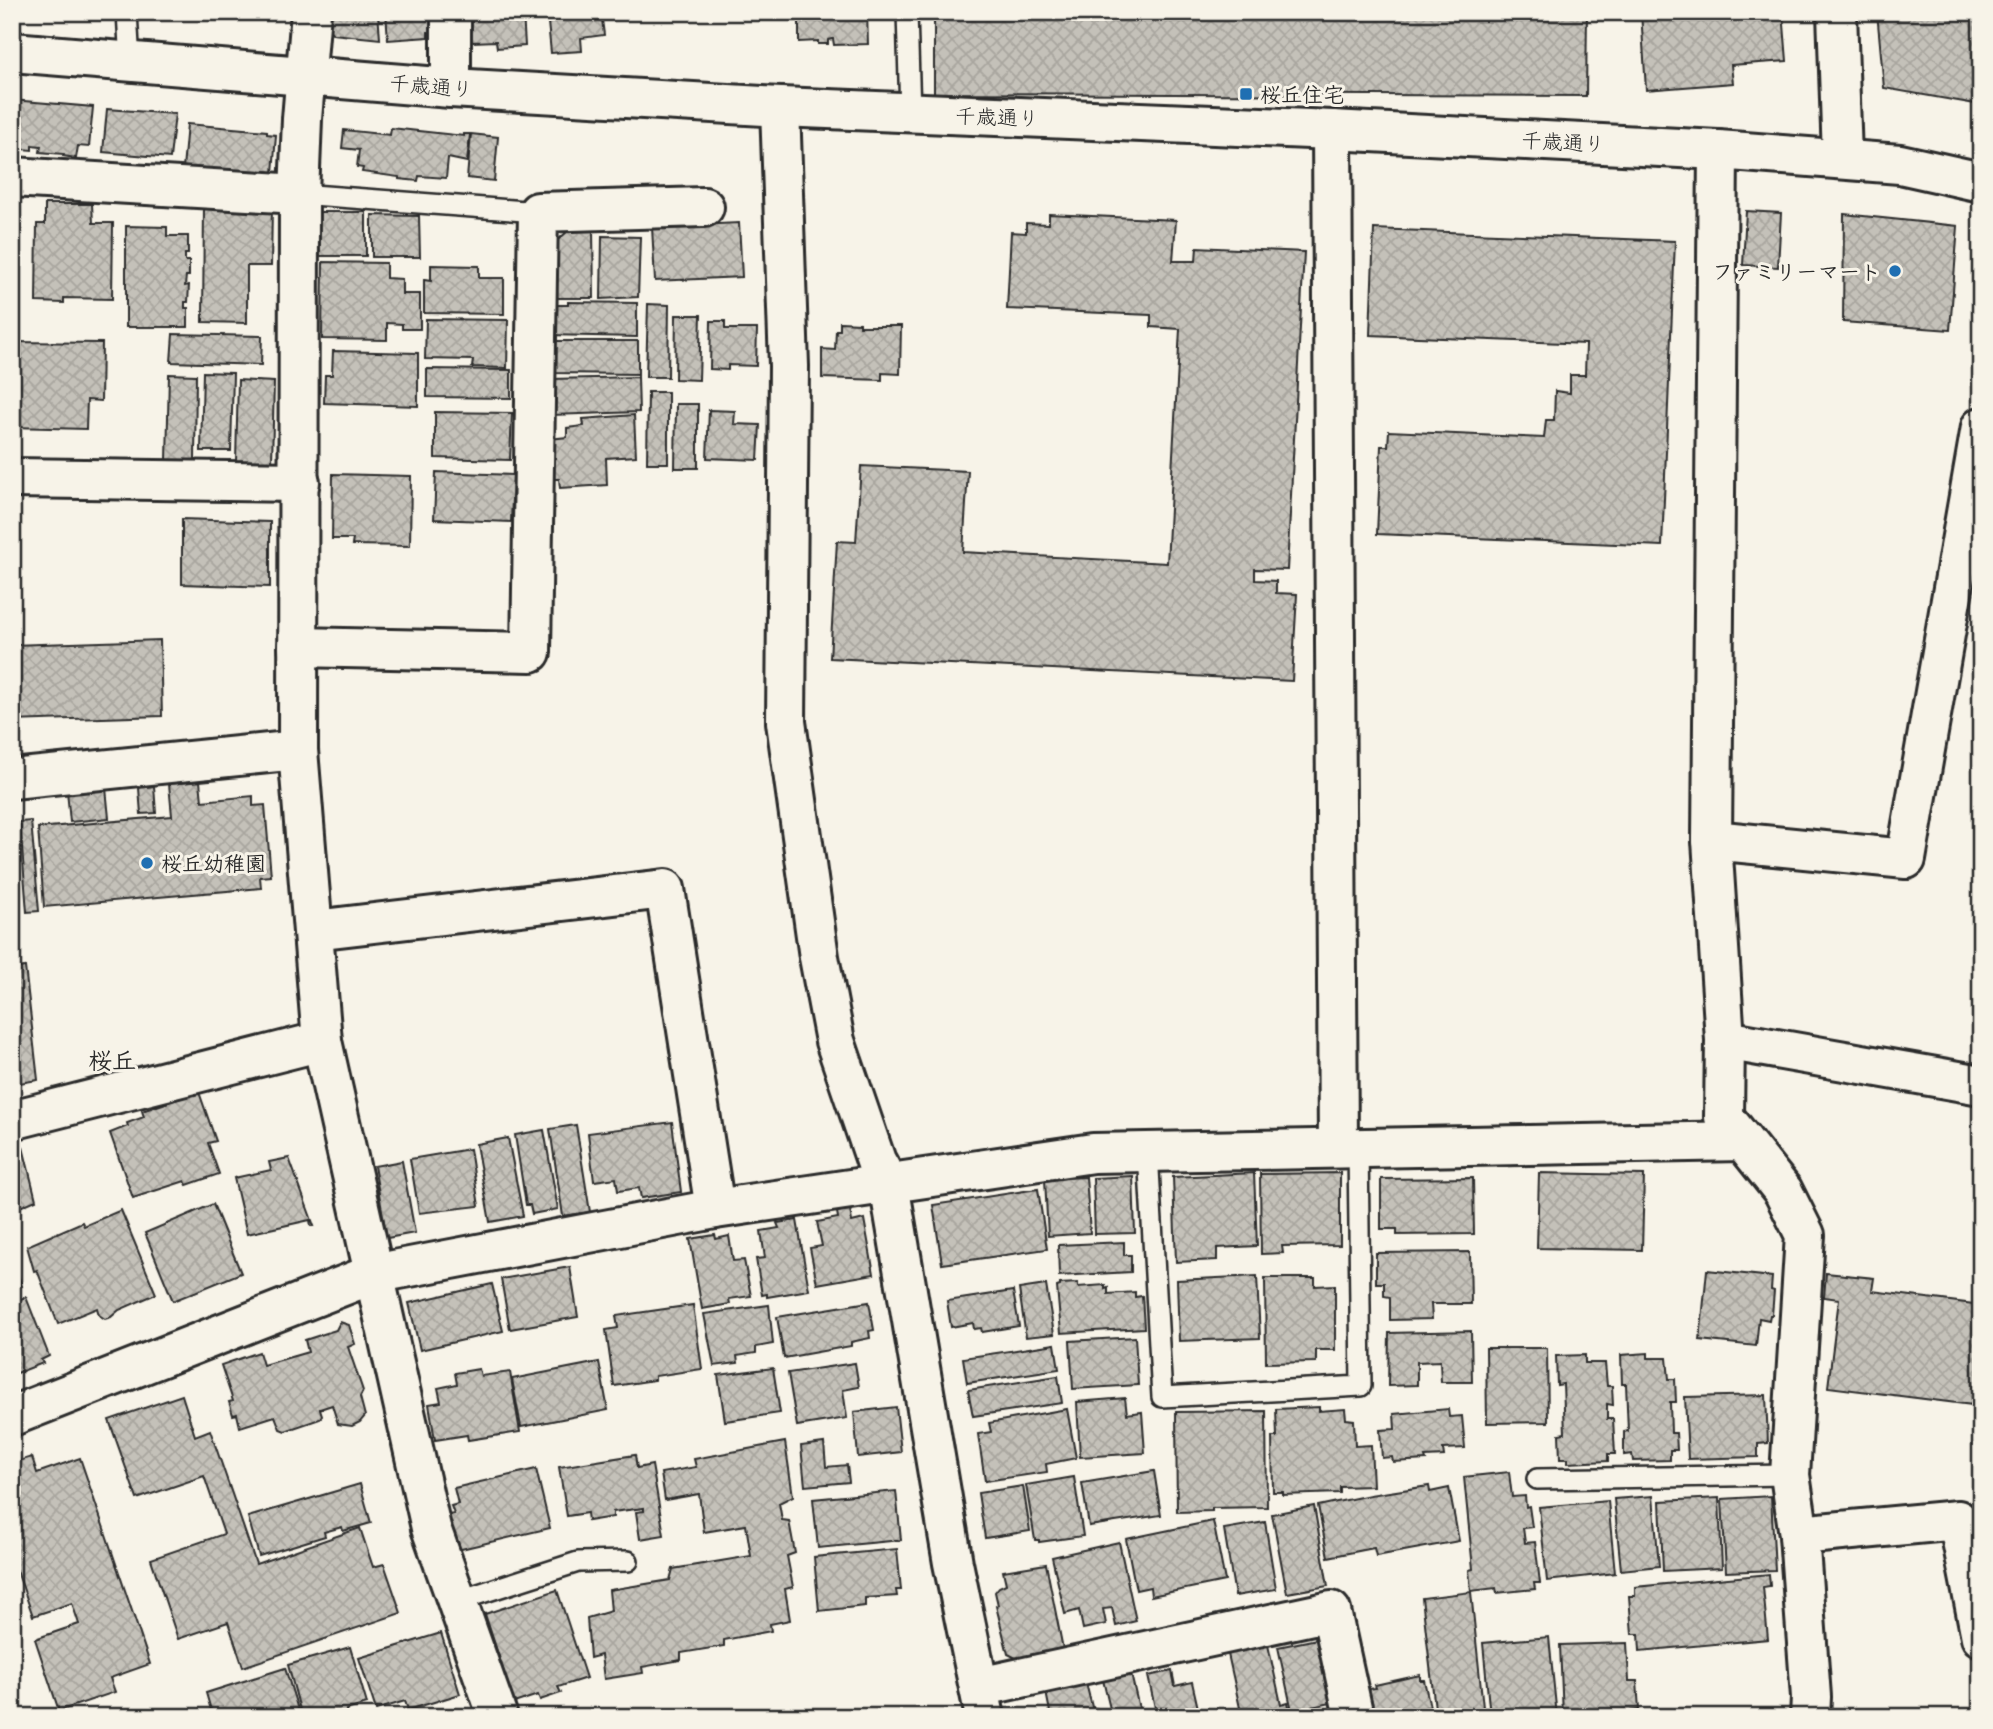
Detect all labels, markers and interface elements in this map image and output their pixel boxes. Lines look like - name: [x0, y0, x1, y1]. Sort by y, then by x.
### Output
- street label: 千歳通り: [388, 68, 474, 104]
- place label: 桜丘住宅: [1260, 80, 1344, 109]
- marker: 桜丘住宅: [1238, 86, 1254, 102]
- street label: 千歳通り: [955, 101, 1039, 133]
- street label: 千歳通り: [1520, 125, 1606, 159]
- place label: ファミリーマート: [1712, 257, 1881, 286]
- marker: ファミリーマート: [1887, 263, 1903, 279]
- place label: 桜丘幼稚園: [161, 849, 266, 878]
- marker: 桜丘幼稚園: [139, 855, 155, 871]
- district label: 桜丘: [88, 1044, 136, 1076]

